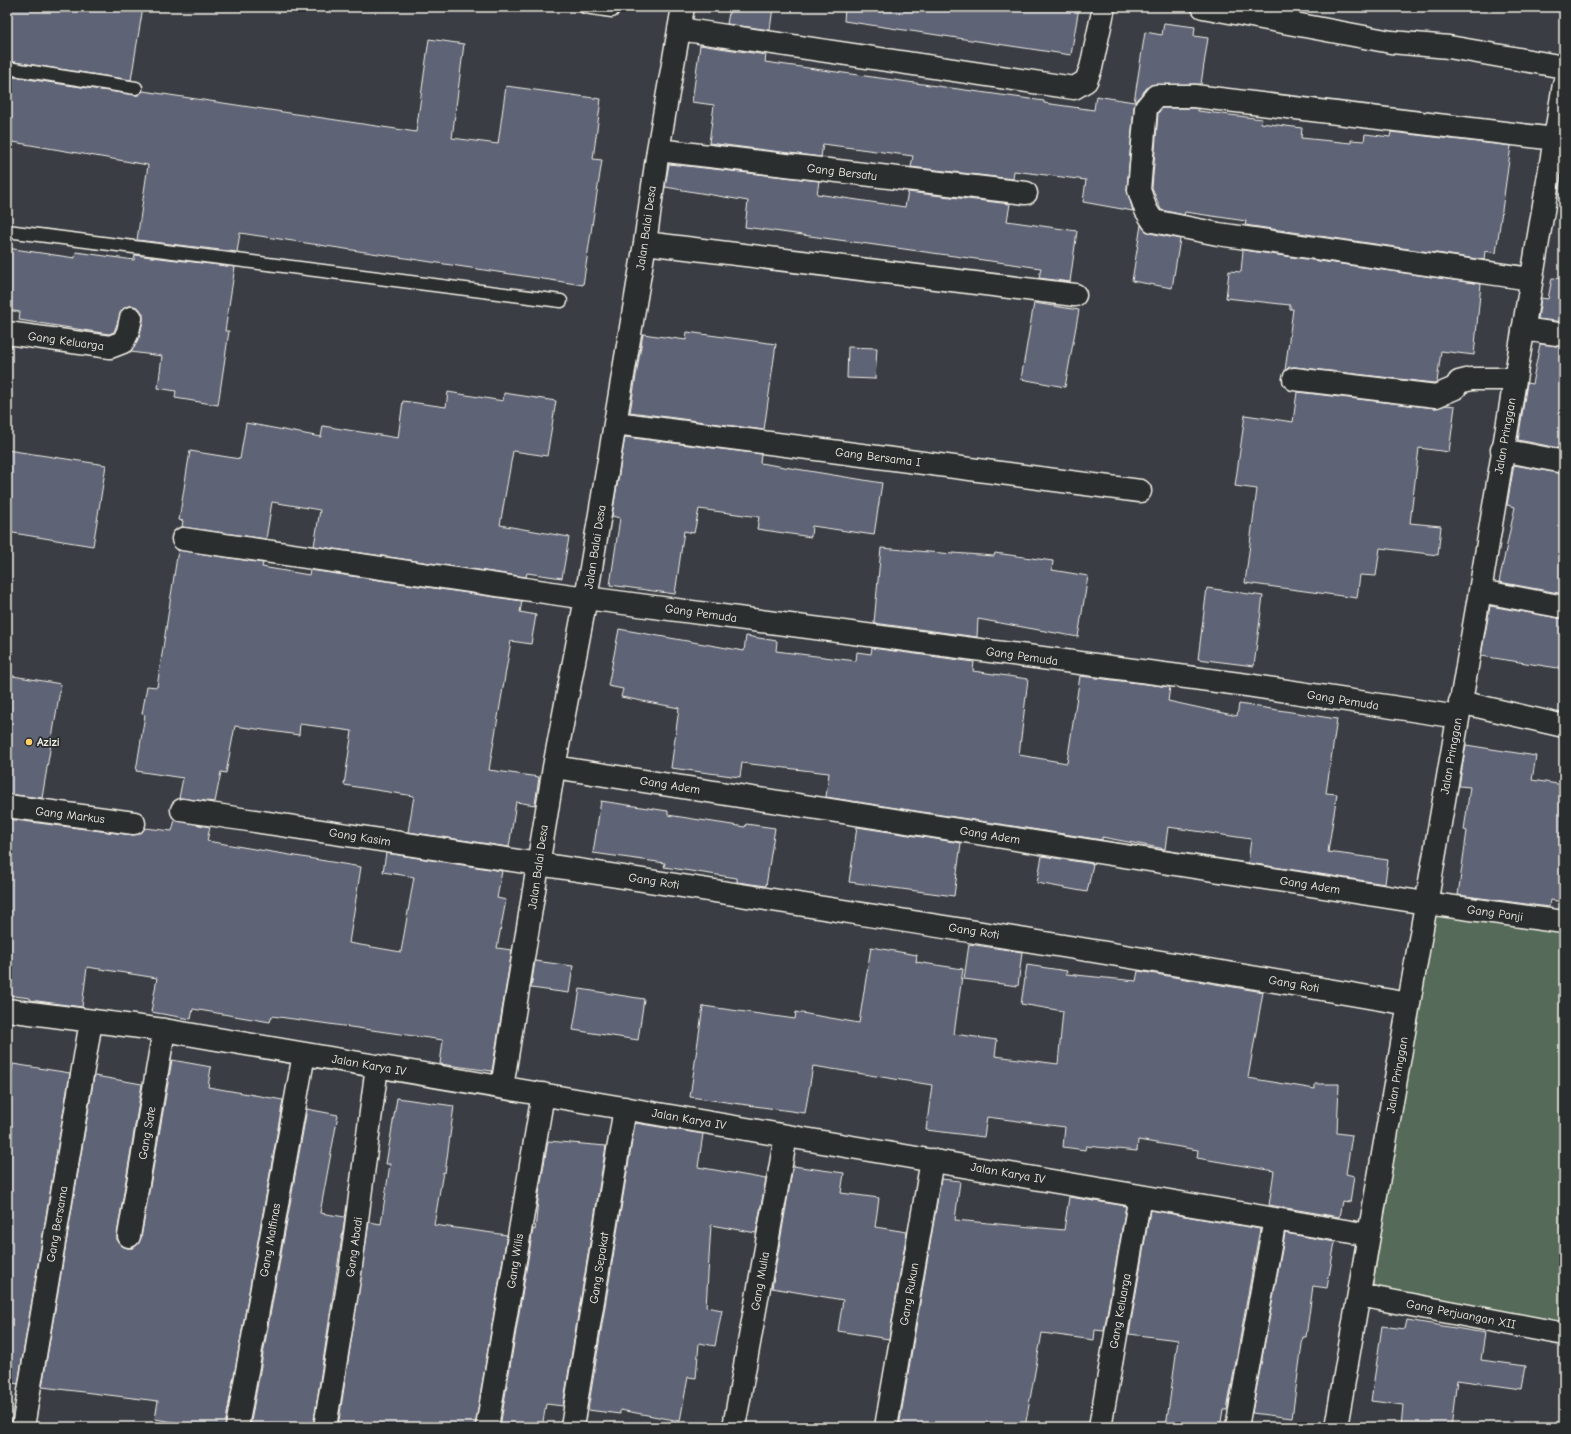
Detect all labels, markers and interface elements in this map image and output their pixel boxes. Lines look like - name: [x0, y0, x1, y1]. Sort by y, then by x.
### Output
- street label: Gang Bersatu: [806, 161, 878, 183]
- street label: Jalan Balai Desa: [633, 185, 659, 271]
- street label: Gang Keluarga: [27, 329, 105, 353]
- street label: Jalan Pringgan: [1491, 397, 1519, 475]
- street label: Gang Bersama I: [834, 445, 922, 469]
- street label: Jalan Balai Desa: [581, 504, 609, 590]
- street label: Gang Pemuda: [664, 601, 738, 625]
- street label: Gang Pemuda: [985, 644, 1059, 668]
- street label: Gang Pemuda: [1306, 687, 1380, 713]
- street label: Jalan Pringgan: [1437, 717, 1465, 795]
- place label: Azizi: [37, 735, 60, 749]
- marker: Azizi: [24, 737, 34, 747]
- street label: Gang Adem: [639, 773, 701, 797]
- street label: Gang Markus: [35, 804, 105, 826]
- street label: Gang Adem: [959, 823, 1021, 847]
- street label: Jalan Balai Desa: [525, 824, 551, 910]
- street label: Gang Kasim: [328, 825, 392, 849]
- street label: Gang Roti: [628, 870, 680, 892]
- street label: Gang Adem: [1279, 873, 1341, 897]
- street label: Gang Panji: [1466, 902, 1524, 924]
- street label: Gang Roti: [948, 920, 1000, 942]
- street label: Gang Roti: [1268, 973, 1320, 995]
- street label: Jalan Pringgan: [1383, 1036, 1411, 1114]
- street label: Jalan Karya IV: [331, 1052, 408, 1079]
- street label: Gang Sate: [135, 1105, 159, 1161]
- street label: Jalan Karya IV: [651, 1106, 728, 1133]
- street label: Jalan Karya IV: [970, 1160, 1047, 1187]
- street label: Gang Bersama: [43, 1185, 71, 1263]
- street label: Gang Malfinas: [257, 1202, 283, 1278]
- street label: Gang Abadi: [343, 1216, 365, 1278]
- street label: Gang Sepakat: [586, 1231, 612, 1305]
- street label: Gang Wilis: [504, 1233, 526, 1289]
- street label: Gang Mulia: [748, 1250, 772, 1312]
- street label: Gang Rukun: [897, 1261, 921, 1327]
- street label: Gang Keluarga: [1106, 1272, 1134, 1350]
- street label: Gang Perjuangan XII: [1405, 1296, 1517, 1332]

